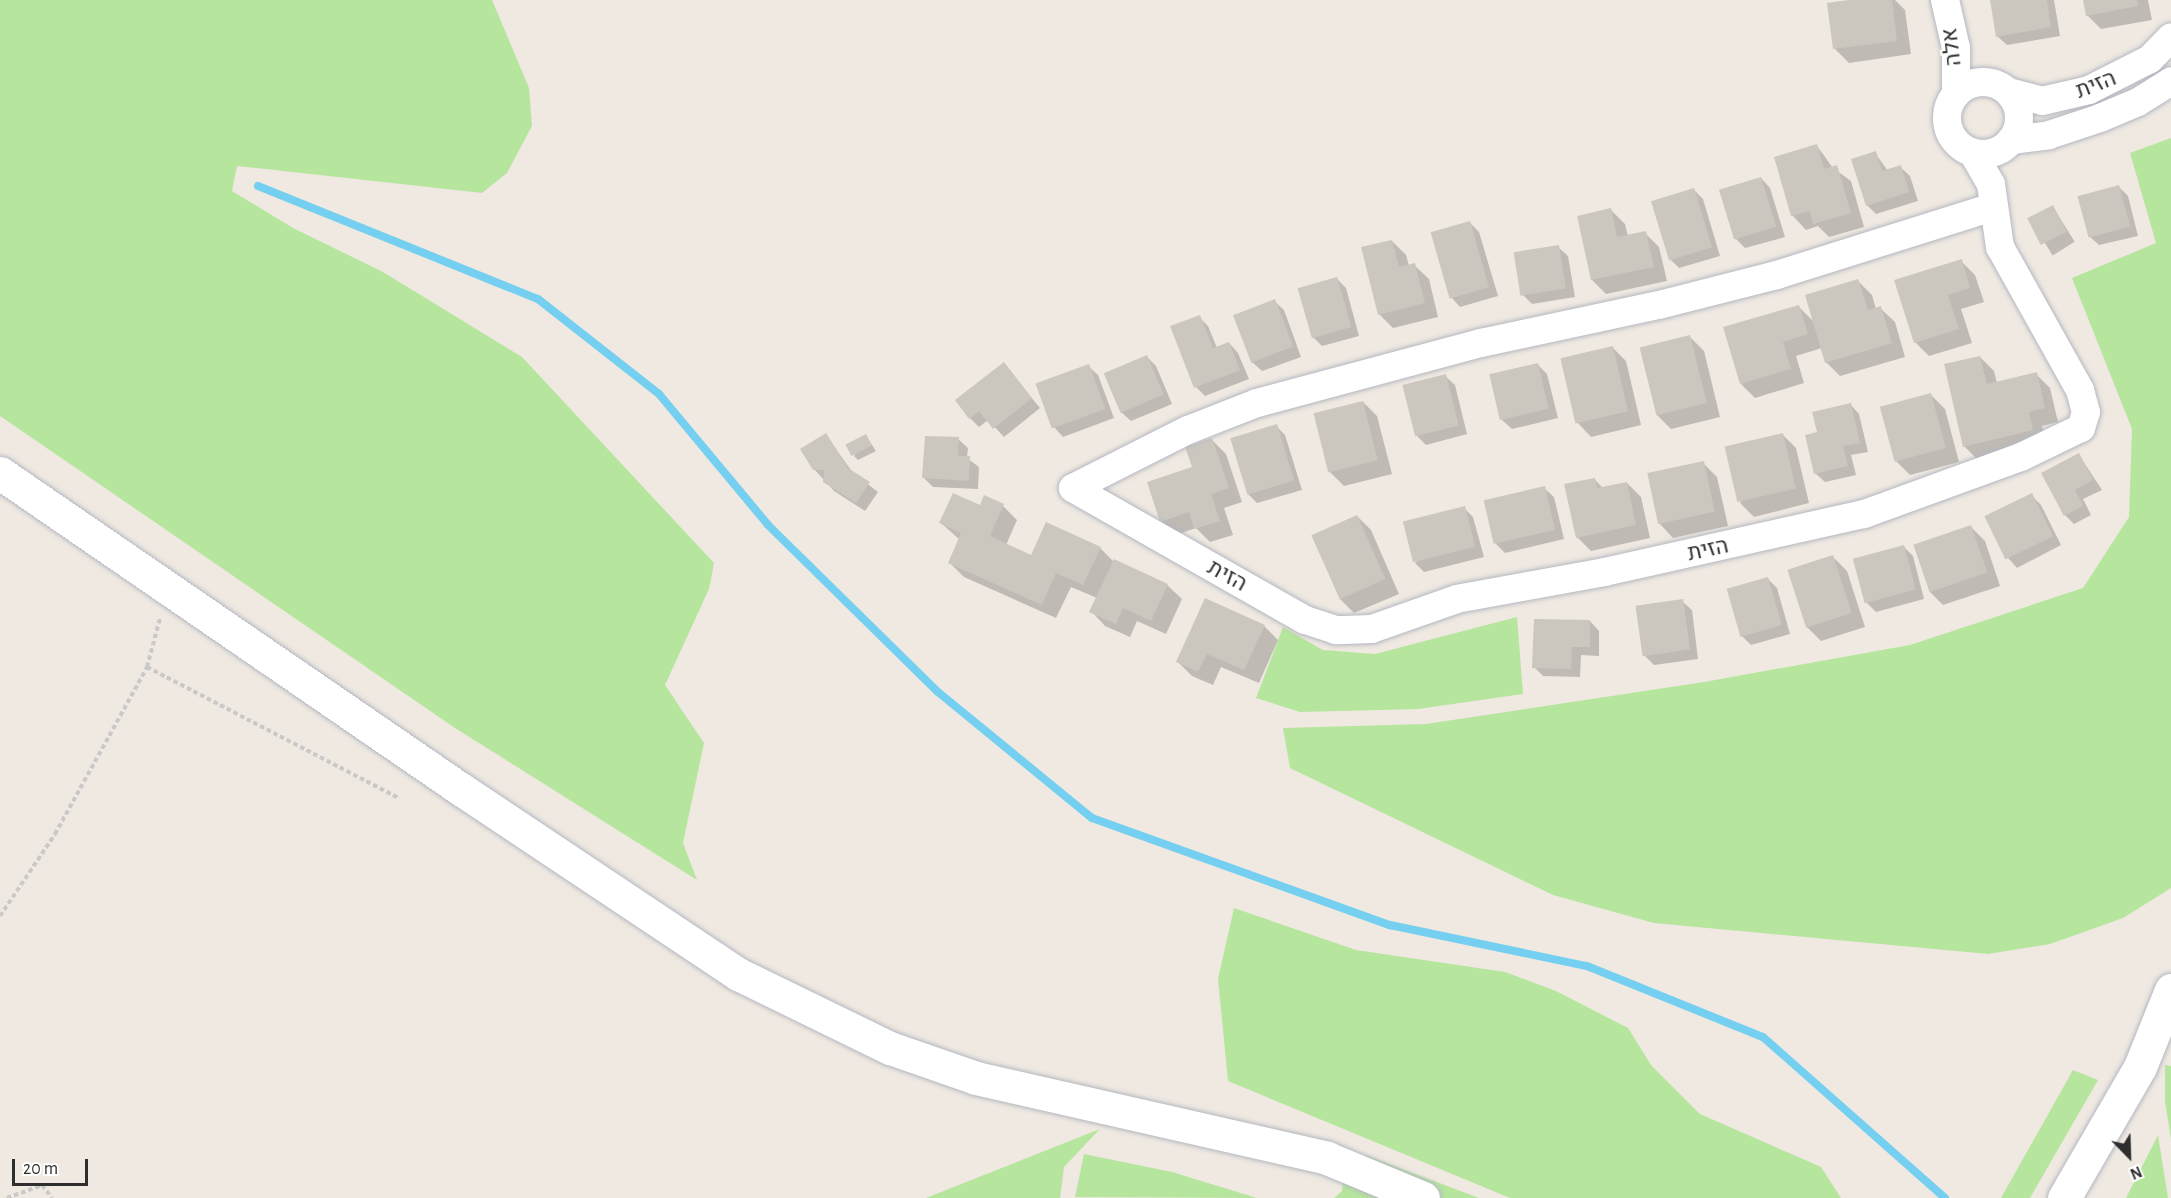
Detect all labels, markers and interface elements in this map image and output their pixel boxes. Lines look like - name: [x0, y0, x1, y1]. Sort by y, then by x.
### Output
- street label: אלה: [1937, 26, 1967, 68]
- street label: הזית: [2072, 65, 2120, 105]
- street label: הזית: [1685, 533, 1731, 567]
- street label: הזית: [1203, 554, 1251, 598]
- north arrow: [2099, 1126, 2159, 1186]
- scale bar: [15, 1147, 92, 1185]
- text: 20 m: [23, 1160, 58, 1178]
- text: N: [2128, 1163, 2144, 1182]

